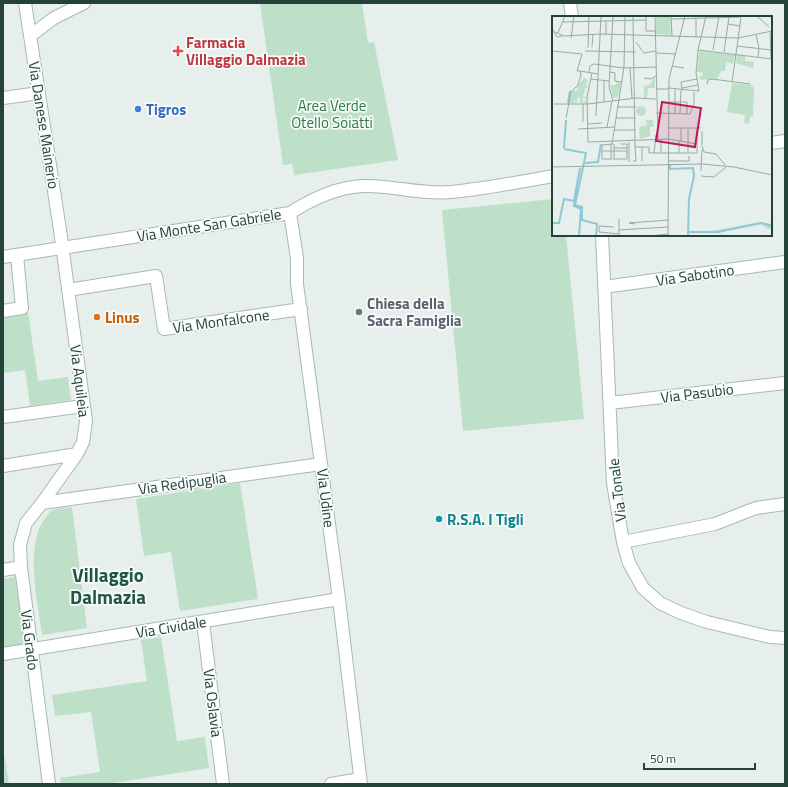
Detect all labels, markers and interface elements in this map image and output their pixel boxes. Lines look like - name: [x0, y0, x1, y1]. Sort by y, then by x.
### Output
- inset map: [552, 16, 772, 236]
- place label: Farmacia Villaggio Dalmazia: [186, 31, 306, 71]
- marker: Farmacia Villaggio Dalmazia: [173, 46, 183, 56]
- street label: Via Danese Mainerio: [23, 60, 65, 191]
- park label: Area Verde Otello Soiatti: [291, 94, 373, 134]
- place label: Tigros: [146, 98, 186, 121]
- marker: Tigros: [133, 104, 143, 114]
- street label: Via Monte San Gabriele: [135, 202, 283, 248]
- street label: Via Sabotino: [654, 258, 736, 292]
- place label: Chiesa della Sacra Famiglia: [367, 292, 462, 332]
- street label: Via Monfalcone: [171, 303, 271, 339]
- place label: Linus: [105, 306, 140, 329]
- marker: Chiesa della Sacra Famiglia: [354, 307, 364, 317]
- marker: Linus: [92, 312, 102, 322]
- street label: Via Aquileia: [64, 344, 96, 419]
- street label: Via Pasubio: [659, 377, 735, 409]
- street label: Via Tonale: [602, 457, 632, 523]
- street label: Via Redipuglia: [137, 465, 228, 501]
- street label: Via Udine: [311, 467, 341, 529]
- place label: R.S.A. I Tigli: [447, 508, 524, 531]
- marker: R.S.A. I Tigli: [434, 514, 444, 524]
- district label: Villaggio Dalmazia: [70, 560, 146, 611]
- street label: Via Grado: [15, 609, 45, 672]
- street label: Via Cividale: [134, 610, 208, 644]
- street label: Via Oslavia: [197, 668, 229, 739]
- scale bar: [644, 745, 755, 771]
- text: 50 m: [650, 749, 676, 768]

